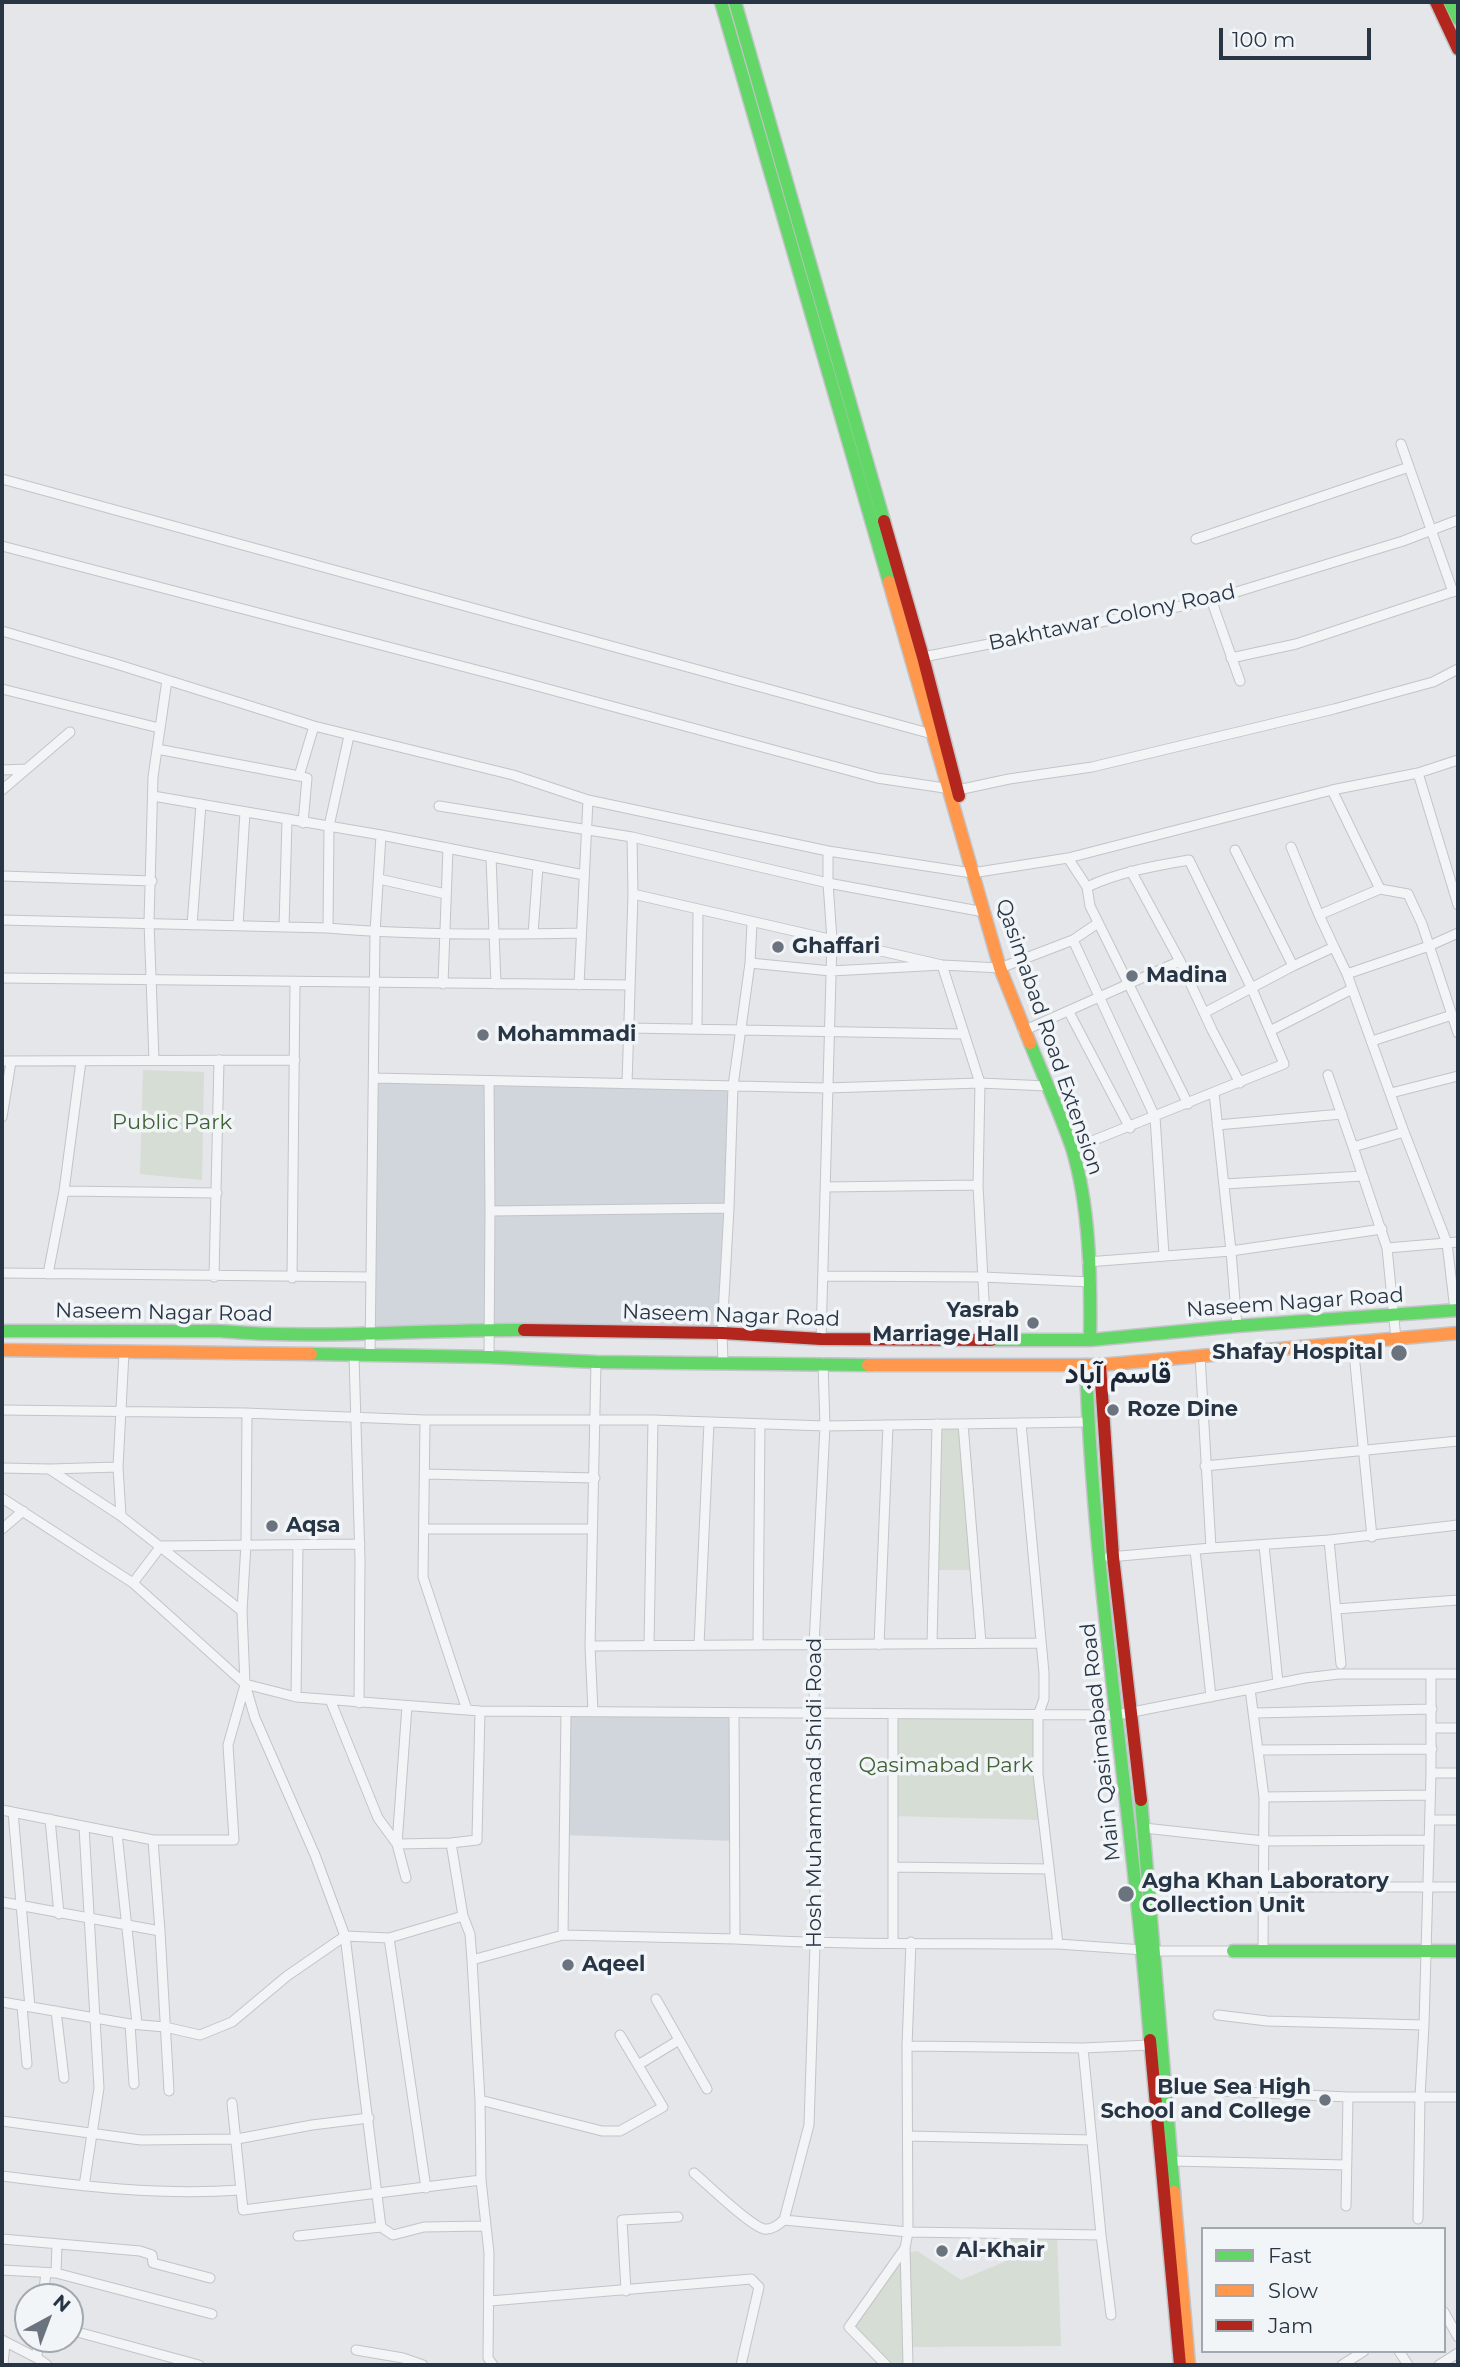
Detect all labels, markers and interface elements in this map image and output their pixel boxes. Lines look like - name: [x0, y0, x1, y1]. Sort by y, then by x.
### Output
- scale bar: [1222, 14, 1374, 58]
- text: 100 m: [1232, 27, 1295, 52]
- street label: Bakhtawar Colony Road: [986, 580, 1238, 656]
- street label: Qasimabad Road Extension: [990, 896, 1108, 1178]
- place label: Ghaffari: [792, 934, 880, 960]
- marker: Ghaffari: [770, 939, 786, 955]
- place label: Madina: [1146, 963, 1227, 989]
- marker: Madina: [1124, 968, 1140, 984]
- place label: Mohammadi: [497, 1022, 636, 1048]
- marker: Mohammadi: [475, 1027, 491, 1043]
- park label: Public Park: [112, 1110, 232, 1136]
- street label: Naseem Nagar Road: [1185, 1283, 1405, 1323]
- place label: Yasrab Marriage Hall: [872, 1298, 1019, 1348]
- street label: Naseem Nagar Road: [55, 1299, 273, 1327]
- street label: Naseem Nagar Road: [622, 1300, 840, 1332]
- marker: Yasrab Marriage Hall: [1025, 1315, 1041, 1331]
- place label: Shafay Hospital: [1212, 1340, 1383, 1366]
- marker: Shafay Hospital: [1389, 1343, 1409, 1363]
- district label: قاسم آباد: [1065, 1358, 1171, 1392]
- place label: Roze Dine: [1127, 1397, 1238, 1423]
- marker: Roze Dine: [1105, 1402, 1121, 1418]
- place label: Aqsa: [286, 1513, 341, 1539]
- marker: Aqsa: [264, 1518, 280, 1534]
- street label: Main Qasimabad Road: [1076, 1622, 1126, 1862]
- street label: Hosh Muhammad Shidi Road: [802, 1638, 828, 1948]
- park label: Qasimabad Park: [859, 1753, 1033, 1779]
- place label: Agha Khan Laboratory Collection Unit: [1142, 1869, 1389, 1919]
- marker: Agha Khan Laboratory Collection Unit: [1116, 1884, 1136, 1904]
- place label: Aqeel: [582, 1952, 645, 1978]
- marker: Aqeel: [560, 1957, 576, 1973]
- place label: Blue Sea High School and College: [1100, 2075, 1311, 2125]
- marker: Blue Sea High School and College: [1317, 2092, 1333, 2108]
- legend: [1201, 2227, 1446, 2353]
- place label: Al-Khair: [956, 2238, 1045, 2264]
- marker: Al-Khair: [934, 2243, 950, 2259]
- text: Fast: [1268, 2243, 1312, 2268]
- text: Slow: [1268, 2278, 1318, 2303]
- north arrow: [14, 2283, 84, 2353]
- text: N: [48, 2290, 75, 2317]
- text: Jam: [1268, 2313, 1313, 2338]

